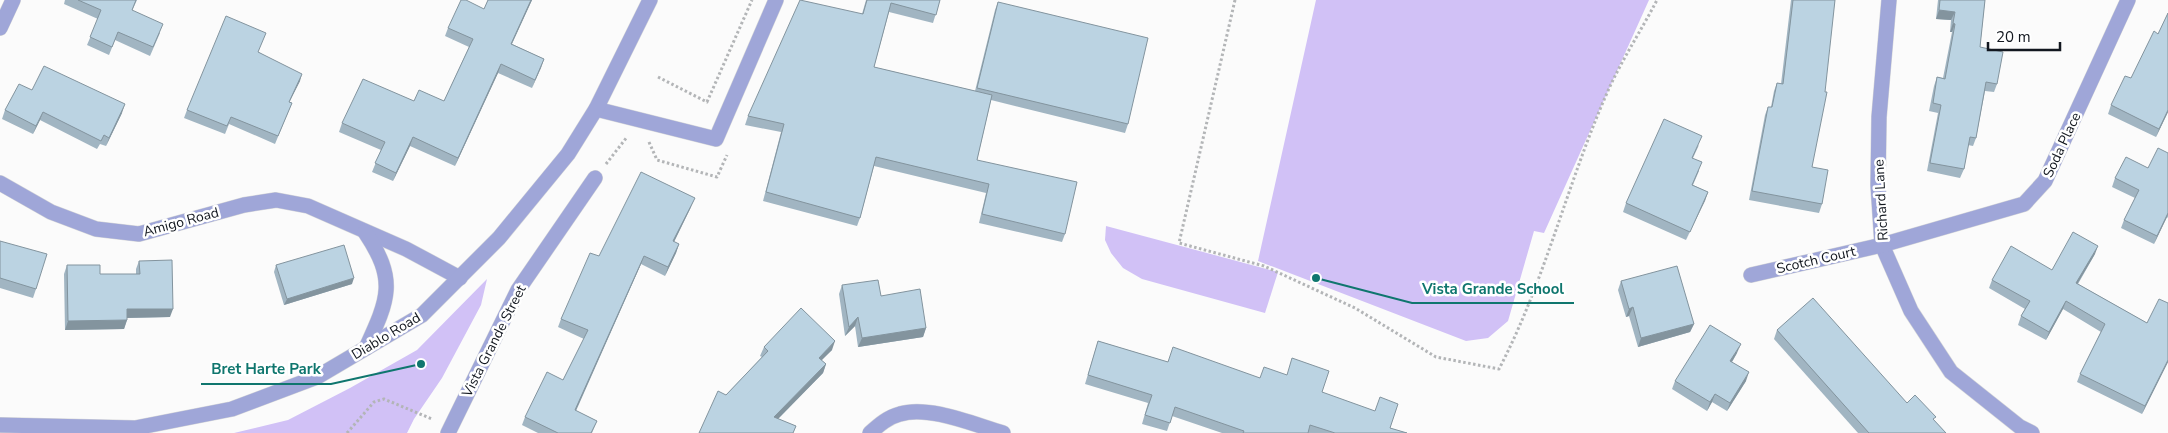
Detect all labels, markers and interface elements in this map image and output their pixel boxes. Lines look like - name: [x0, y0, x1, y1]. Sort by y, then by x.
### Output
- scale bar: [1988, 20, 2060, 52]
- text: 20 m: [1996, 27, 2031, 47]
- street label: Soda Place: [2039, 109, 2085, 181]
- street label: Richard Lane: [1869, 159, 1893, 241]
- street label: Amigo Road: [141, 203, 221, 241]
- street label: Scotch Court: [1775, 242, 1857, 278]
- callout: Vista Grande School: [1412, 273, 1574, 303]
- text: Vista Grande School: [1421, 279, 1564, 299]
- street label: Vista Grande Street: [457, 282, 531, 401]
- street label: Diablo Road: [348, 308, 424, 364]
- callout: Bret Harte Park: [201, 354, 331, 384]
- text: Bret Harte Park: [211, 359, 322, 379]

